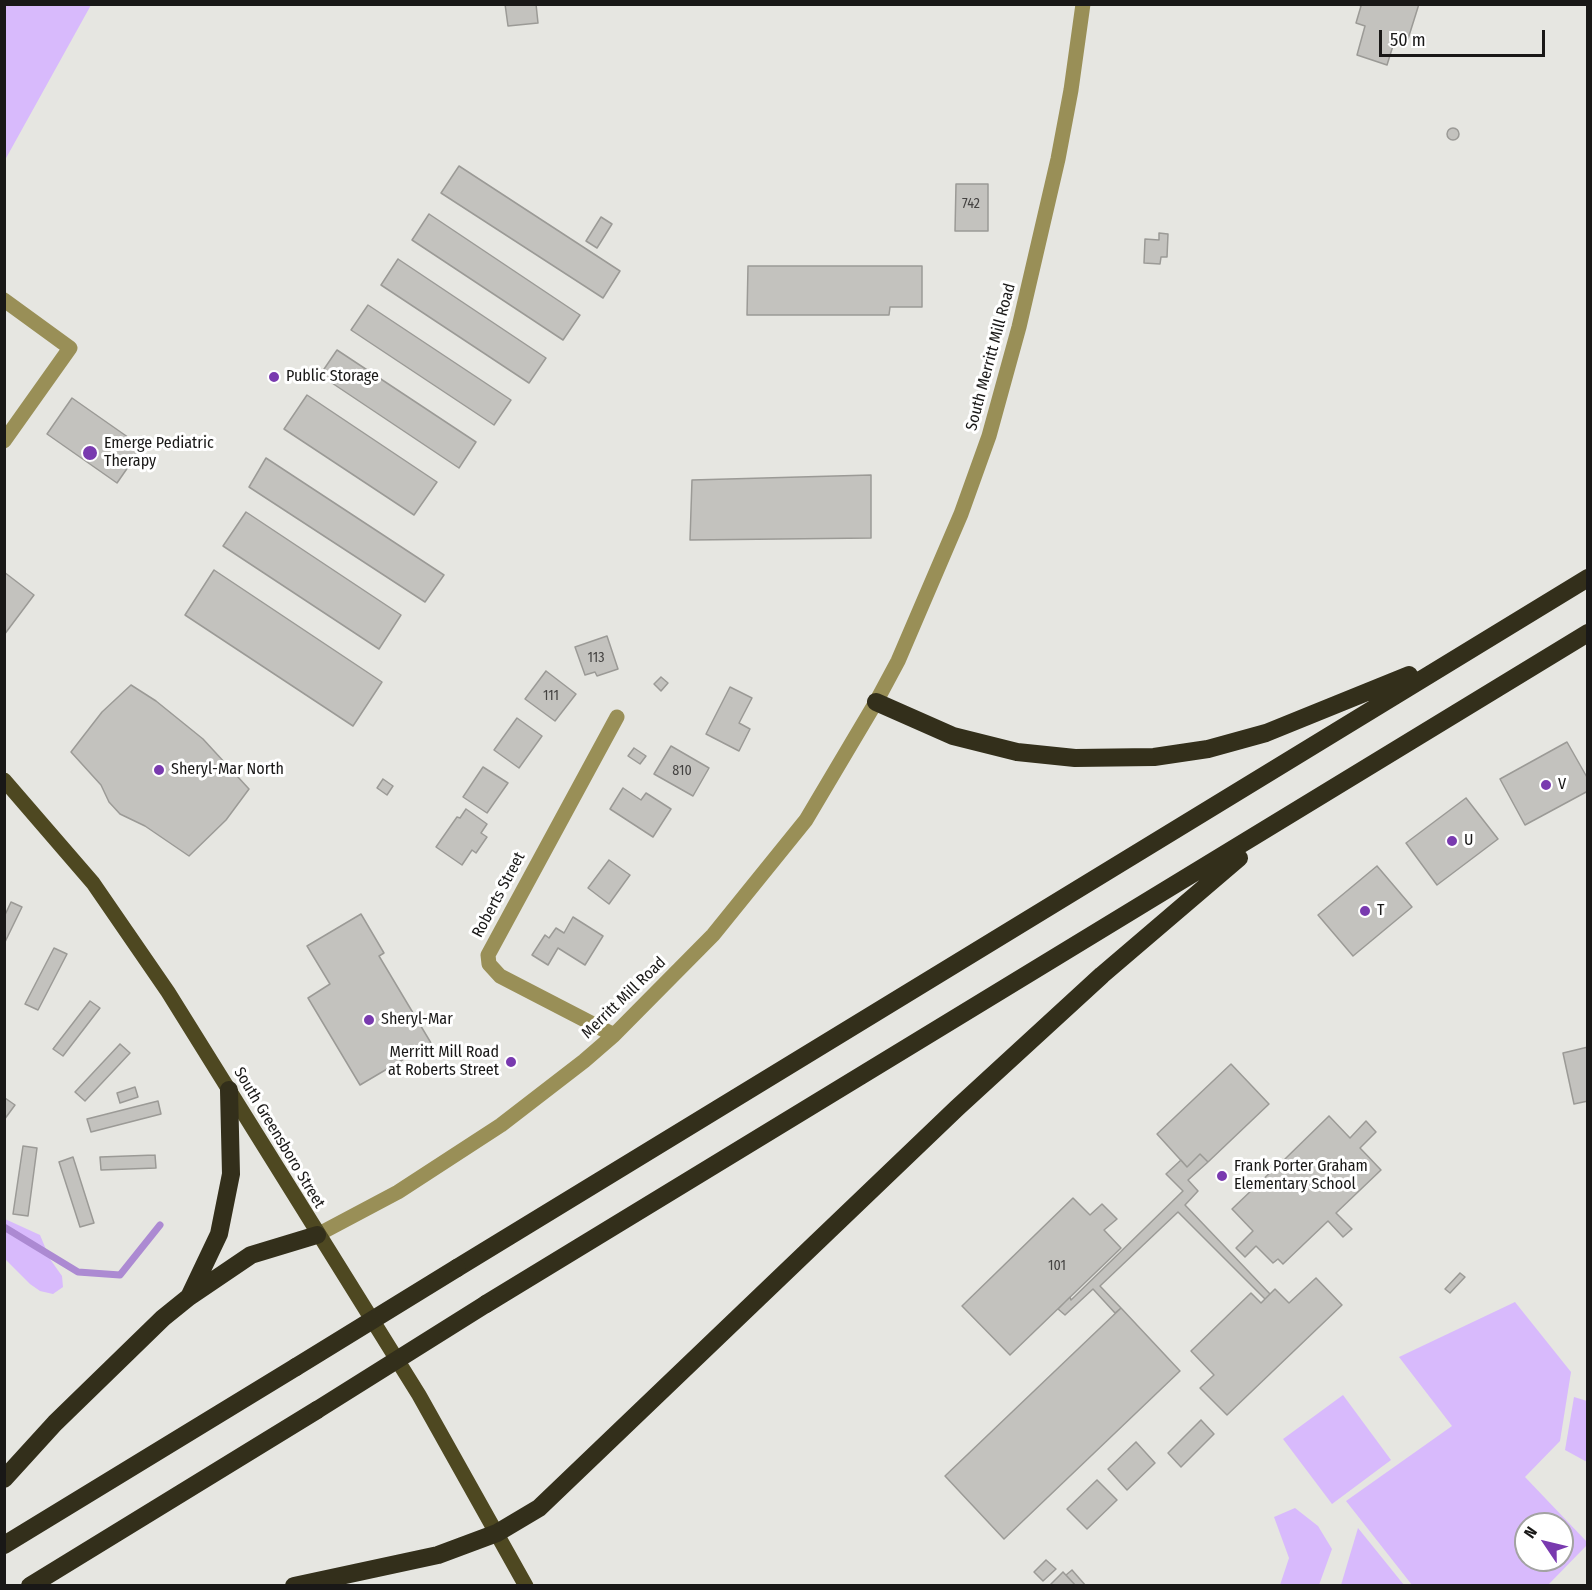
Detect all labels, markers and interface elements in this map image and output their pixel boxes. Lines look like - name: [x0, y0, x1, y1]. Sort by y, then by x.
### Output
- scale bar: [1382, 18, 1548, 56]
- text: 50 m: [1390, 29, 1426, 51]
- house number: 742: [962, 196, 980, 212]
- street label: South Merritt Mill Road: [962, 281, 1020, 433]
- place label: Public Storage: [286, 367, 379, 387]
- marker: Public Storage: [267, 370, 281, 384]
- place label: Emerge Pediatric Therapy: [104, 434, 214, 472]
- marker: Emerge Pediatric Therapy: [81, 444, 99, 462]
- house number: 113: [587, 650, 605, 666]
- house number: 111: [543, 688, 559, 704]
- place label: Sheryl-Mar North: [171, 760, 284, 780]
- marker: Sheryl-Mar North: [152, 763, 166, 777]
- house number: 810: [672, 763, 692, 779]
- place label: V: [1558, 775, 1566, 795]
- marker: V: [1539, 778, 1553, 792]
- place label: U: [1464, 831, 1473, 851]
- marker: U: [1445, 834, 1459, 848]
- street label: Roberts Street: [468, 849, 530, 941]
- place label: T: [1377, 901, 1384, 921]
- marker: T: [1358, 904, 1372, 918]
- street label: Merritt Mill Road: [578, 953, 670, 1043]
- place label: Sheryl-Mar: [381, 1010, 453, 1030]
- marker: Sheryl-Mar: [362, 1013, 376, 1027]
- place label: Merritt Mill Road at Roberts Street: [388, 1043, 499, 1081]
- marker: Merritt Mill Road at Roberts Street: [504, 1055, 518, 1069]
- street label: South Greensboro Street: [229, 1064, 329, 1212]
- place label: Frank Porter Graham Elementary School: [1234, 1157, 1368, 1195]
- marker: Frank Porter Graham Elementary School: [1215, 1169, 1229, 1183]
- house number: 101: [1048, 1258, 1066, 1274]
- north arrow: [1514, 1512, 1574, 1572]
- text: N: [1520, 1523, 1541, 1542]

